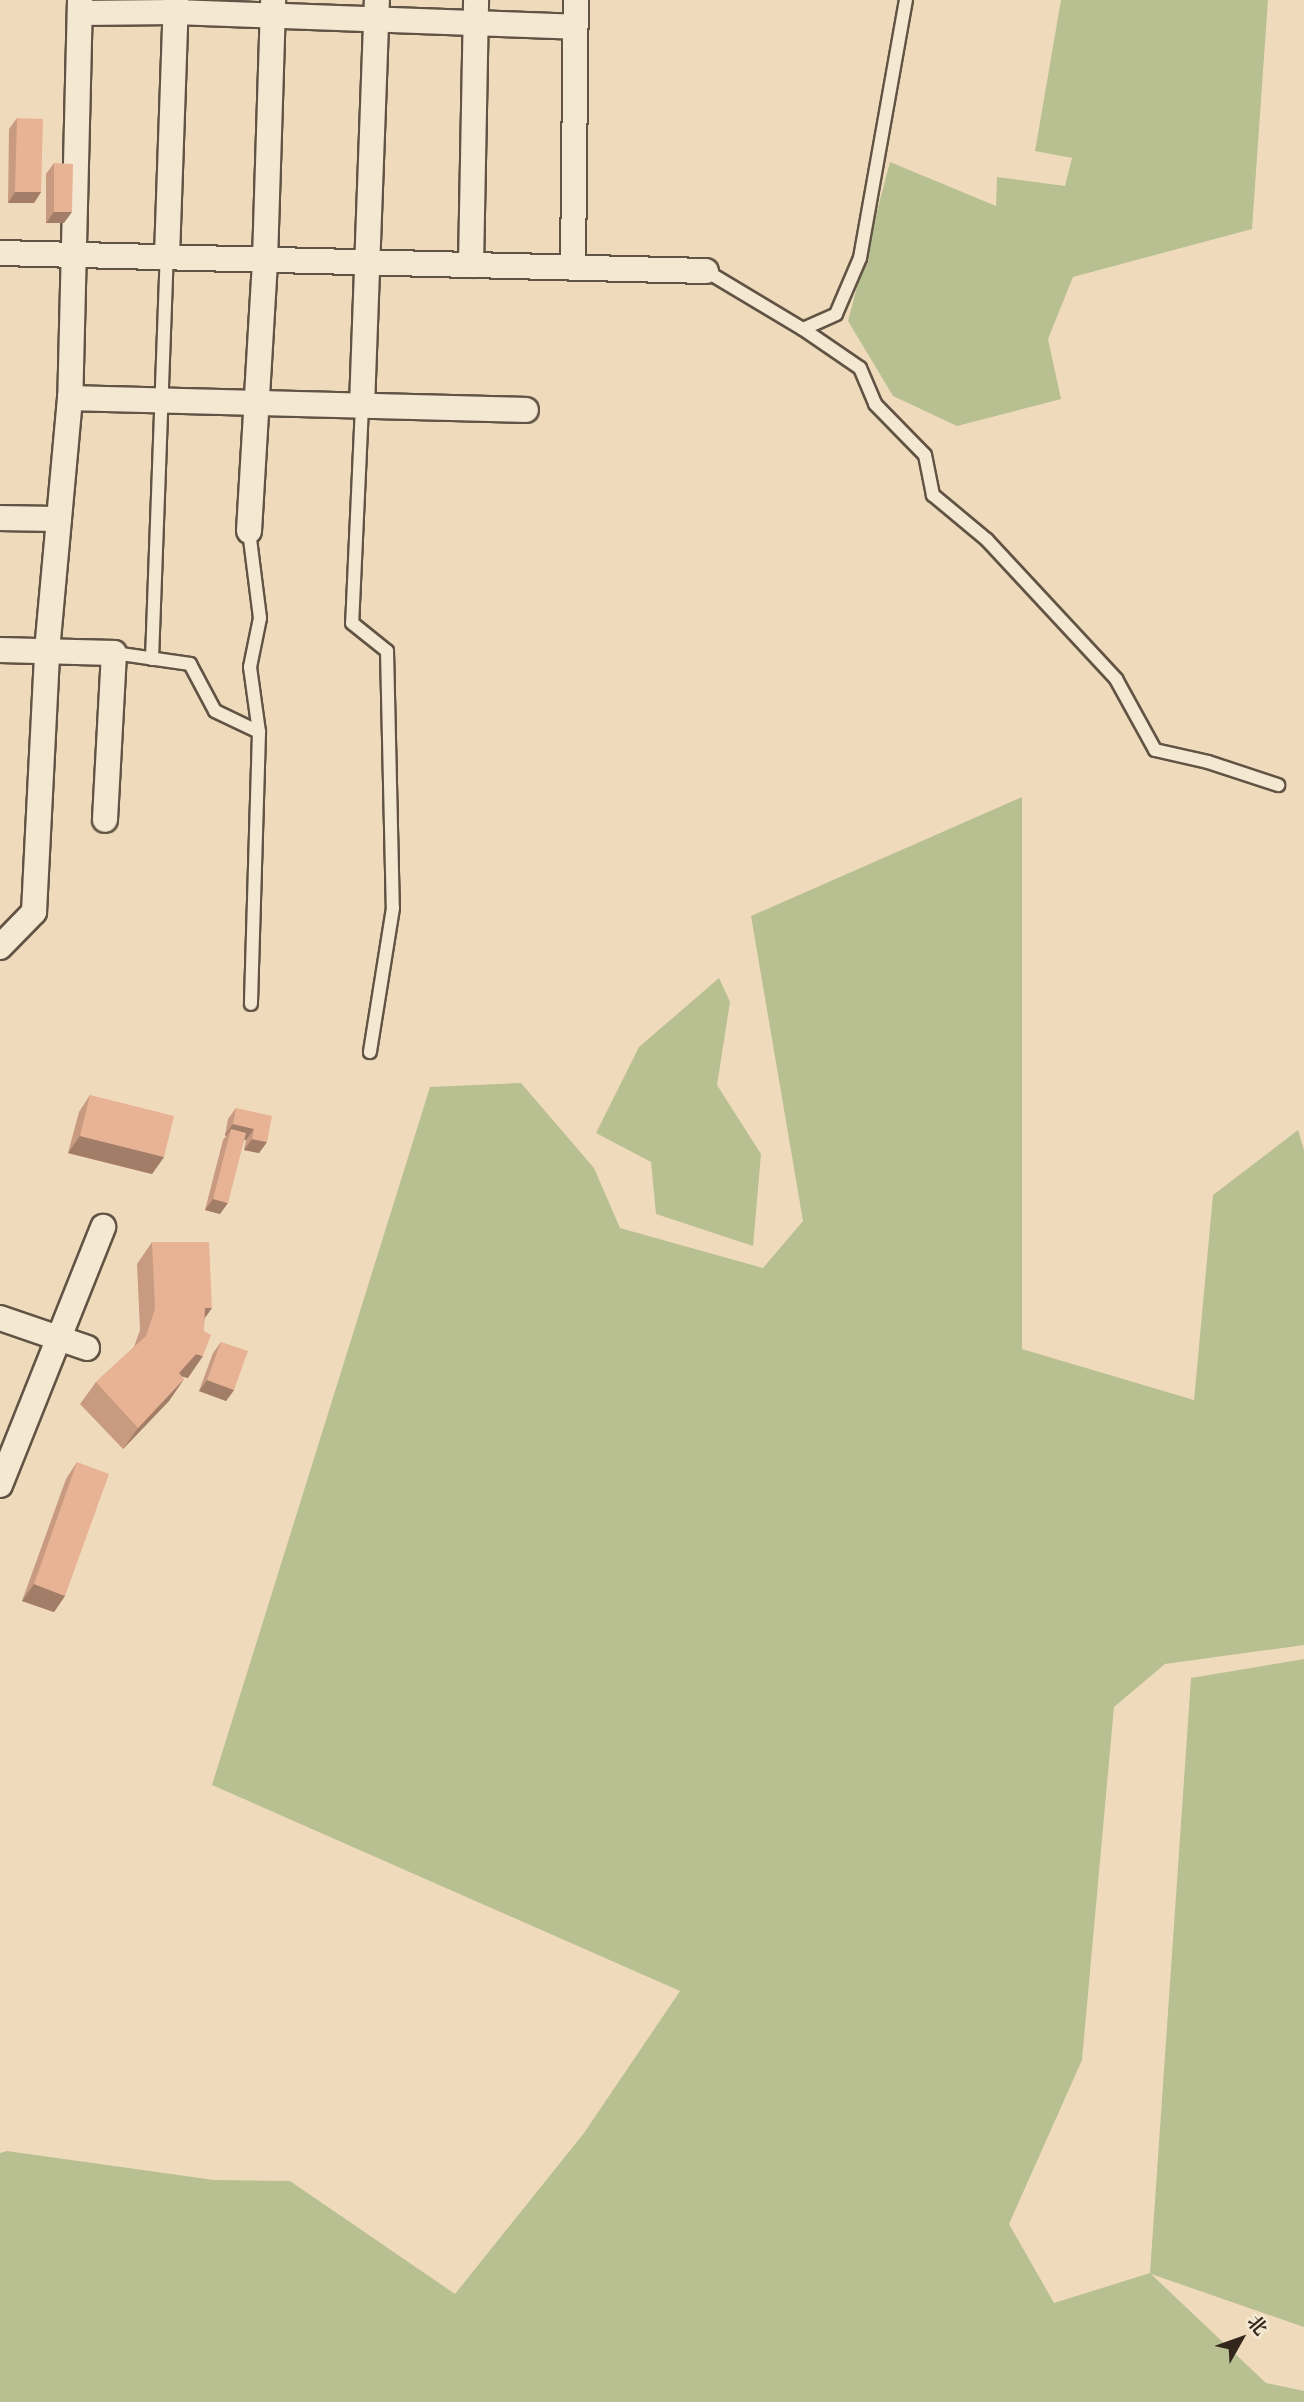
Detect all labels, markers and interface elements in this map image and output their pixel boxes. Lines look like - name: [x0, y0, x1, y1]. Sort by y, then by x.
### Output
- north arrow: [1206, 2304, 1276, 2374]
- text: 北: [1242, 2310, 1272, 2340]

